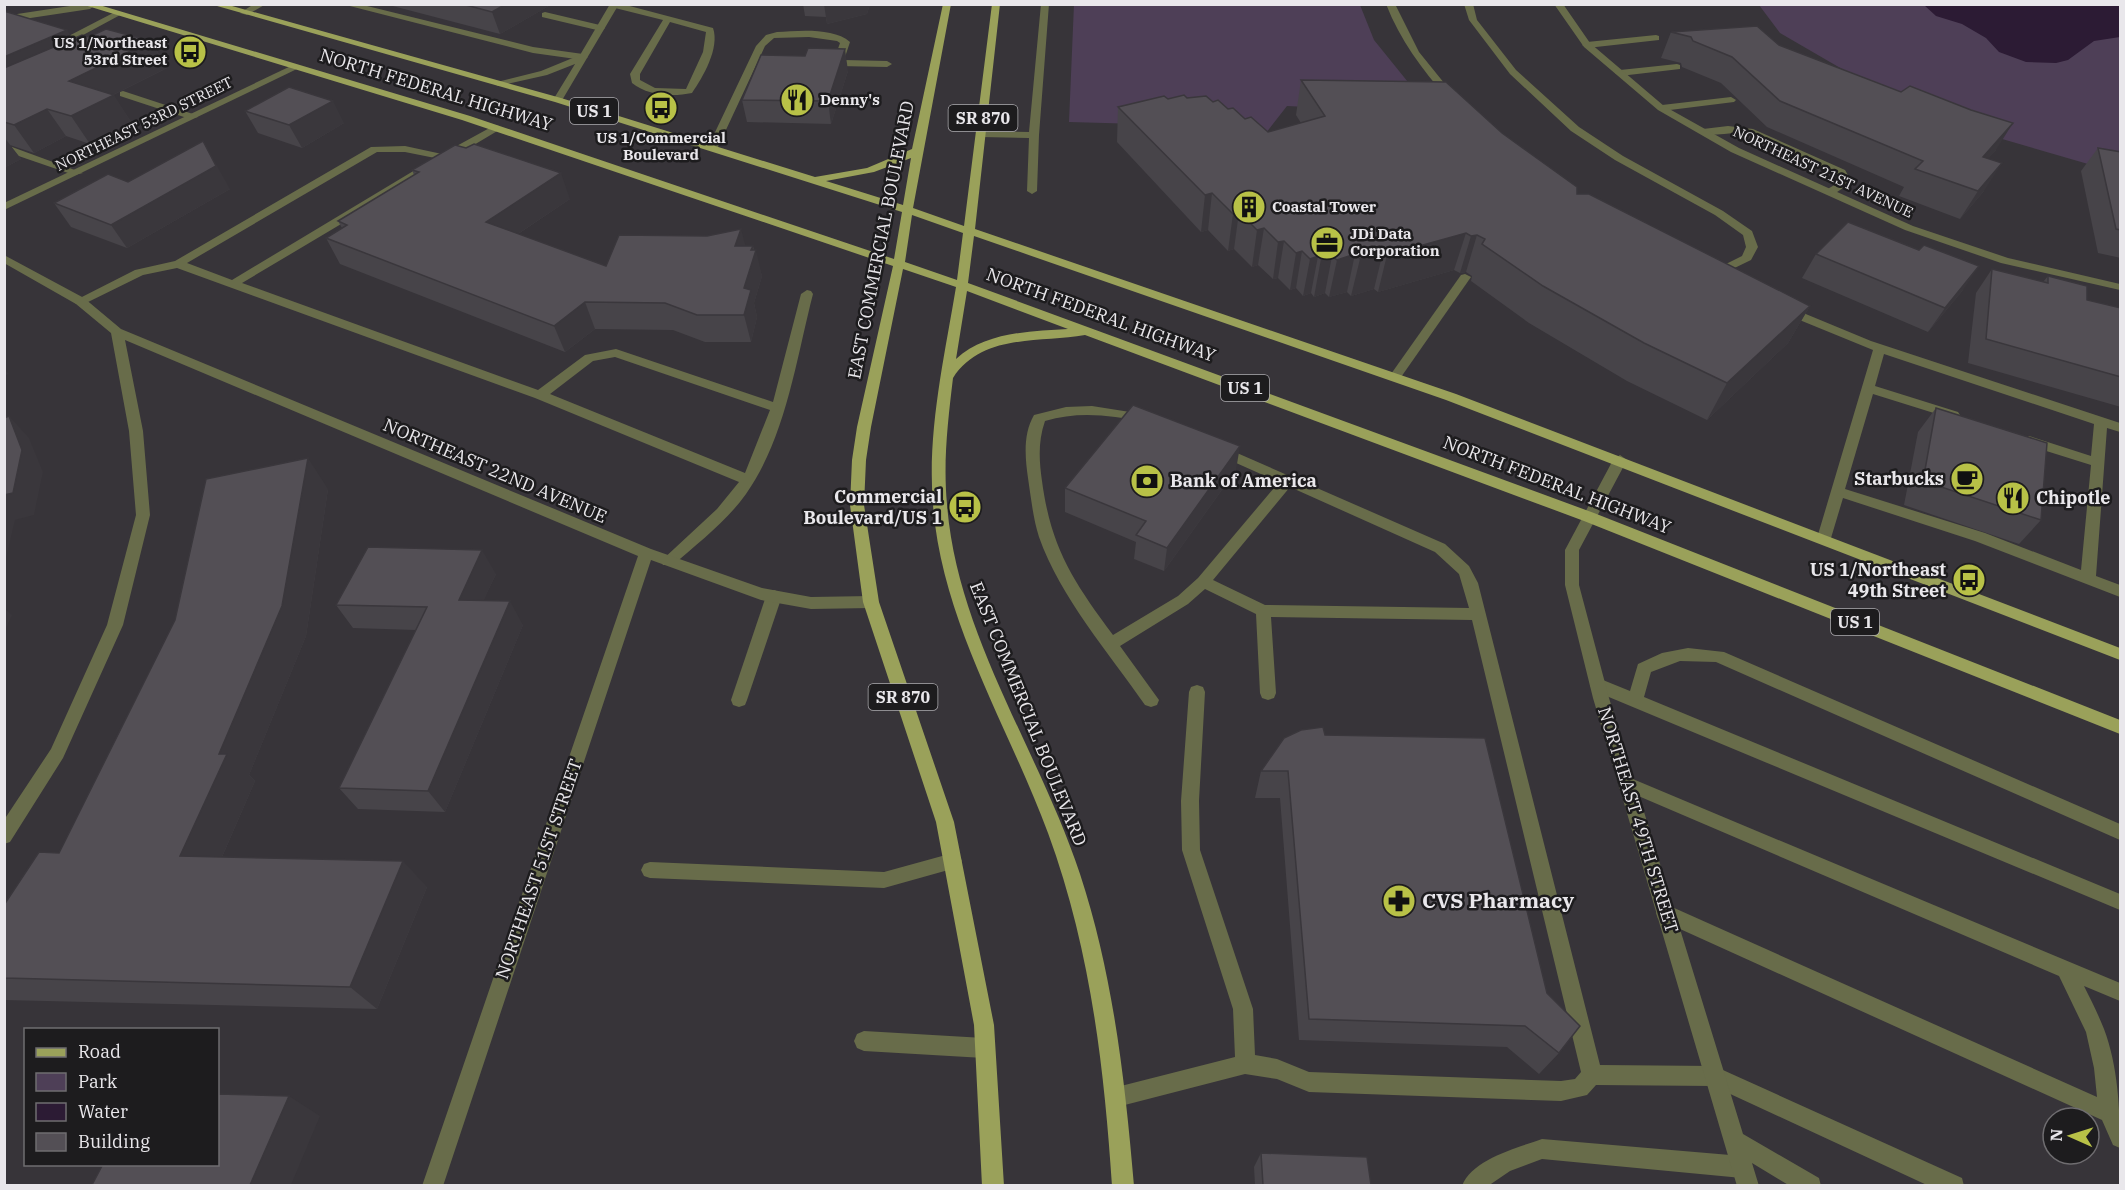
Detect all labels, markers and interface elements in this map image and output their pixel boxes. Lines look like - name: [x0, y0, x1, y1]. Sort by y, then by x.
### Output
- place label: US 1/Northeast 53rd Street: [53, 33, 167, 69]
- bus stop icon: US 1/Northeast 53rd Street: [172, 34, 208, 70]
- street label: NORTH FEDERAL HIGHWAY: [317, 43, 556, 136]
- street label: NORTHEAST 53RD STREET: [52, 72, 236, 175]
- restaurant icon: Denny's: [779, 82, 815, 118]
- bus stop icon: US 1/Commercial Boulevard: [643, 90, 679, 126]
- place label: Denny's: [820, 90, 880, 109]
- road number: US 1: [570, 98, 618, 124]
- street label: EAST COMMERCIAL BOULEVARD: [842, 99, 919, 381]
- road number: SR 870: [948, 105, 1018, 131]
- street label: NORTHEAST 21ST AVENUE: [1730, 121, 1916, 222]
- place label: US 1/Commercial Boulevard: [596, 128, 726, 164]
- building icon: Coastal Tower: [1231, 189, 1267, 225]
- place label: Coastal Tower: [1272, 197, 1377, 216]
- place label: JDi Data Corporation: [1350, 224, 1440, 260]
- office icon: JDi Data Corporation: [1309, 225, 1345, 261]
- street label: NORTH FEDERAL HIGHWAY: [983, 262, 1219, 367]
- road number: US 1: [1221, 375, 1269, 401]
- street label: NORTHEAST 22ND AVENUE: [380, 413, 611, 528]
- street label: NORTH FEDERAL HIGHWAY: [1440, 430, 1675, 539]
- cafe icon: Starbucks: [1949, 461, 1985, 497]
- bank icon: Bank of America: [1129, 463, 1165, 499]
- place label: Starbucks: [1854, 467, 1944, 490]
- place label: Bank of America: [1170, 469, 1317, 492]
- restaurant icon: Chipotle: [1995, 480, 2031, 516]
- place label: Commercial Boulevard/US 1: [803, 485, 942, 529]
- place label: Chipotle: [2036, 486, 2110, 509]
- bus stop icon: Commercial Boulevard/US 1: [947, 489, 983, 525]
- place label: US 1/Northeast 49th Street: [1810, 558, 1946, 602]
- bus stop icon: US 1/Northeast 49th Street: [1951, 562, 1987, 598]
- street label: EAST COMMERCIAL BOULEVARD: [965, 578, 1092, 849]
- road number: US 1: [1831, 609, 1879, 635]
- road number: SR 870: [868, 684, 938, 710]
- street label: NORTHEAST 49TH STREET: [1593, 704, 1684, 936]
- street label: NORTHEAST 51ST STREET: [490, 755, 587, 982]
- pharmacy icon: CVS Pharmacy: [1381, 883, 1417, 919]
- place label: CVS Pharmacy: [1422, 886, 1574, 914]
- legend: [24, 1028, 219, 1166]
- text: Road: [78, 1040, 121, 1063]
- text: Park: [78, 1070, 118, 1093]
- text: Water: [78, 1100, 128, 1123]
- north arrow: [2041, 1106, 2101, 1166]
- text: N: [2046, 1128, 2066, 1142]
- text: Building: [78, 1130, 150, 1153]

